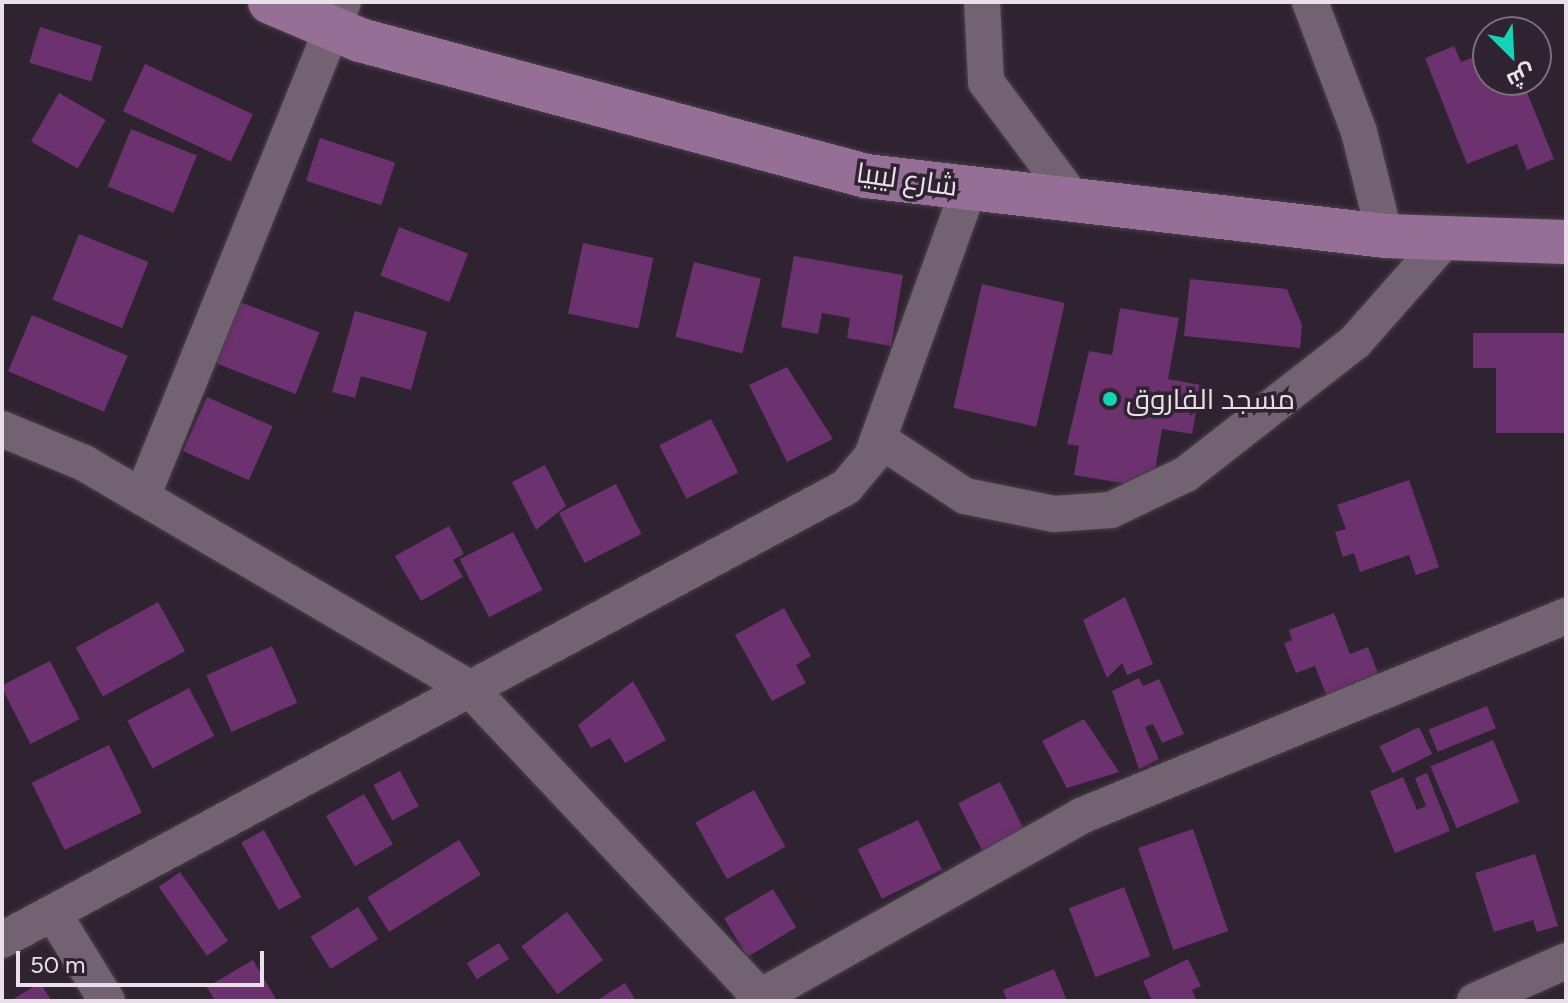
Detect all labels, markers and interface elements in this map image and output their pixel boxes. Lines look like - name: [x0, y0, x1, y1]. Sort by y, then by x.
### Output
- north arrow: [1472, 16, 1552, 96]
- text: ش: [1503, 58, 1540, 95]
- street label: شارع ليبيا: [854, 155, 960, 203]
- place label: مسجد الفاروق: [1126, 382, 1295, 416]
- marker: مسجد الفاروق: [1101, 390, 1119, 408]
- scale bar: [20, 935, 268, 985]
- text: 50 m: [30, 950, 86, 979]

